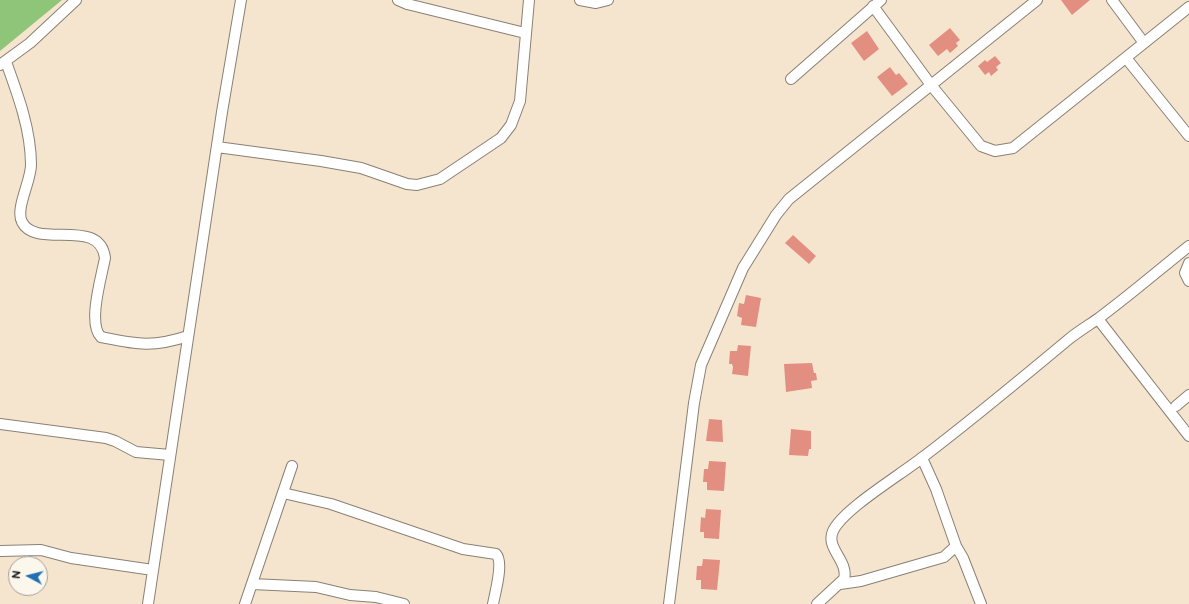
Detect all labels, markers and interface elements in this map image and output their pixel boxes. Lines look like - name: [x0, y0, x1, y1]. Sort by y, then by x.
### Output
- north arrow: [8, 556, 48, 596]
- text: N: [10, 570, 24, 580]

